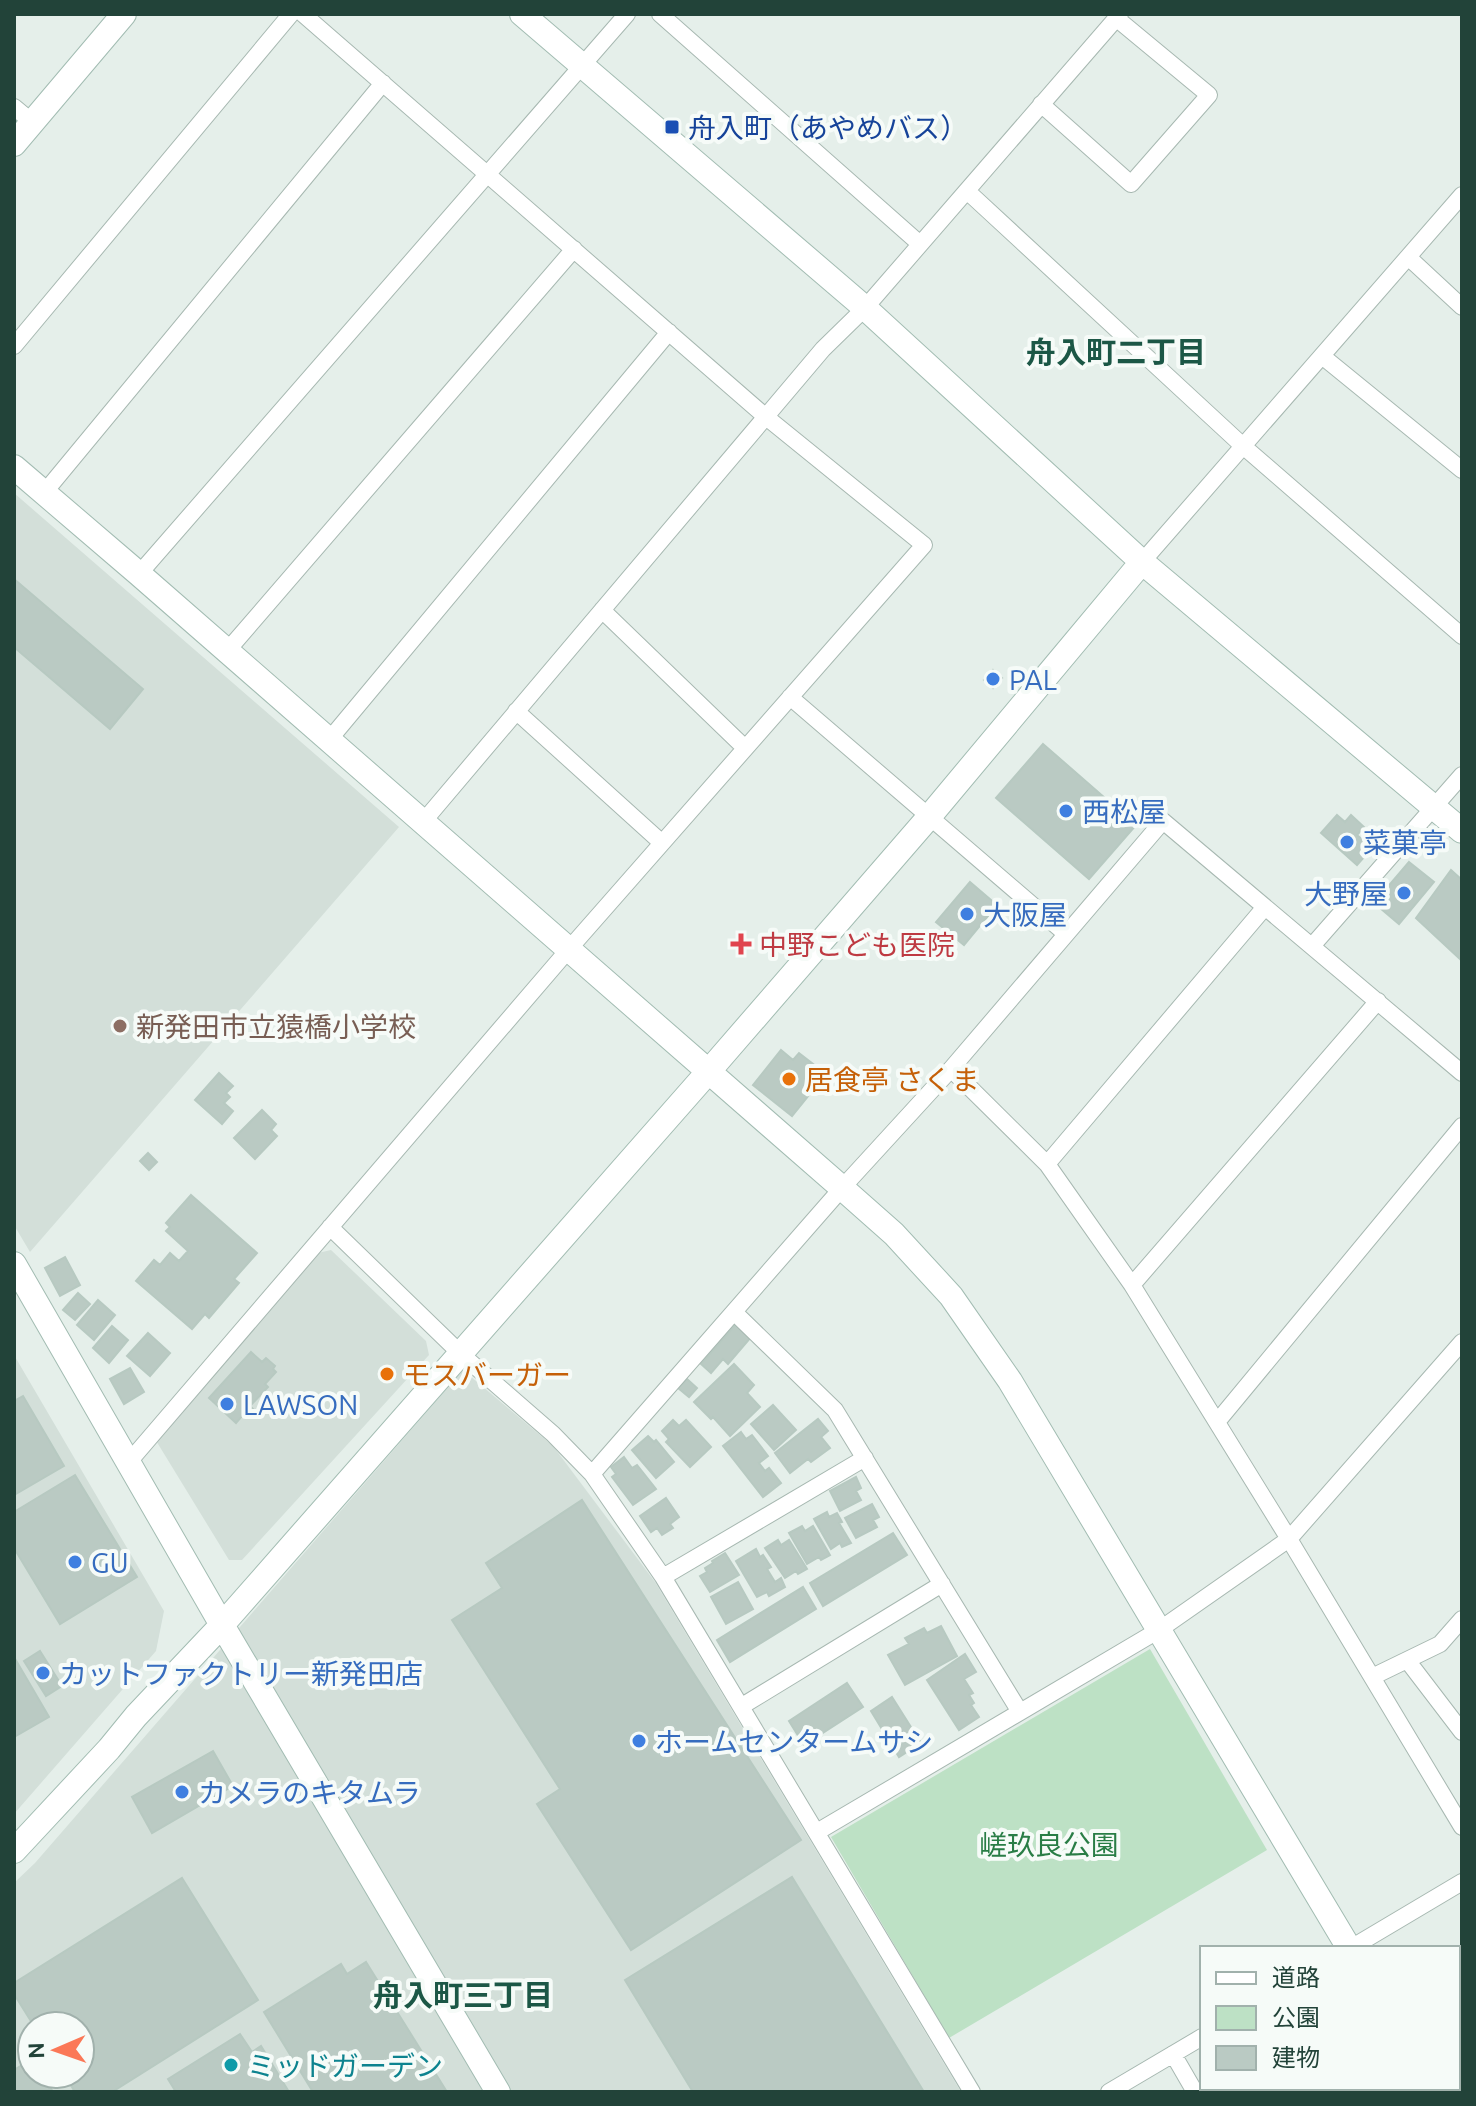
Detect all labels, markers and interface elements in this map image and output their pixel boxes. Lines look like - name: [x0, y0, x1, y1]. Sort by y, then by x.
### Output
- place label: 舟入町（あやめバス）: [688, 112, 968, 143]
- marker: 舟入町（あやめバス）: [663, 118, 681, 136]
- district label: 舟入町二丁目: [1026, 335, 1206, 369]
- place label: PAL: [1009, 664, 1057, 695]
- marker: PAL: [984, 670, 1002, 688]
- place label: 西松屋: [1082, 796, 1166, 827]
- marker: 西松屋: [1057, 802, 1075, 820]
- place label: 菜菓亭: [1363, 827, 1447, 858]
- marker: 菜菓亭: [1338, 833, 1356, 851]
- place label: 大野屋: [1304, 878, 1388, 909]
- marker: 大野屋: [1395, 884, 1413, 902]
- place label: 大阪屋: [983, 899, 1067, 930]
- marker: 大阪屋: [958, 905, 976, 923]
- place label: 中野こども医院: [759, 929, 955, 960]
- marker: 中野こども医院: [730, 933, 752, 955]
- place label: 新発田市立猿橋小学校: [136, 1011, 416, 1042]
- marker: 新発田市立猿橋小学校: [111, 1017, 129, 1035]
- place label: 居食亭 さくま: [805, 1064, 979, 1095]
- marker: 居食亭 さくま: [780, 1070, 798, 1088]
- place label: モスバーガー: [403, 1359, 571, 1390]
- marker: モスバーガー: [378, 1365, 396, 1383]
- place label: LAWSON: [243, 1389, 358, 1420]
- marker: LAWSON: [218, 1395, 236, 1413]
- place label: GU: [91, 1547, 129, 1578]
- marker: GU: [66, 1553, 84, 1571]
- place label: カットファクトリー新発田店: [59, 1658, 423, 1689]
- marker: カットファクトリー新発田店: [34, 1664, 52, 1682]
- place label: ホームセンタームサシ: [655, 1726, 933, 1757]
- marker: ホームセンタームサシ: [630, 1732, 648, 1750]
- place label: カメラのキタムラ: [198, 1777, 421, 1808]
- marker: カメラのキタムラ: [173, 1783, 191, 1801]
- park label: 嵯玖良公園: [979, 1829, 1119, 1860]
- legend: [1200, 1946, 1460, 2090]
- text: 道路: [1272, 1964, 1320, 1991]
- district label: 舟入町三丁目: [373, 1978, 553, 2012]
- text: 公園: [1272, 2004, 1320, 2031]
- north arrow: [16, 2010, 96, 2090]
- text: N: [23, 2042, 48, 2059]
- text: 建物: [1272, 2044, 1320, 2071]
- place label: ミッドガーデン: [247, 2050, 443, 2081]
- marker: ミッドガーデン: [222, 2056, 240, 2074]

